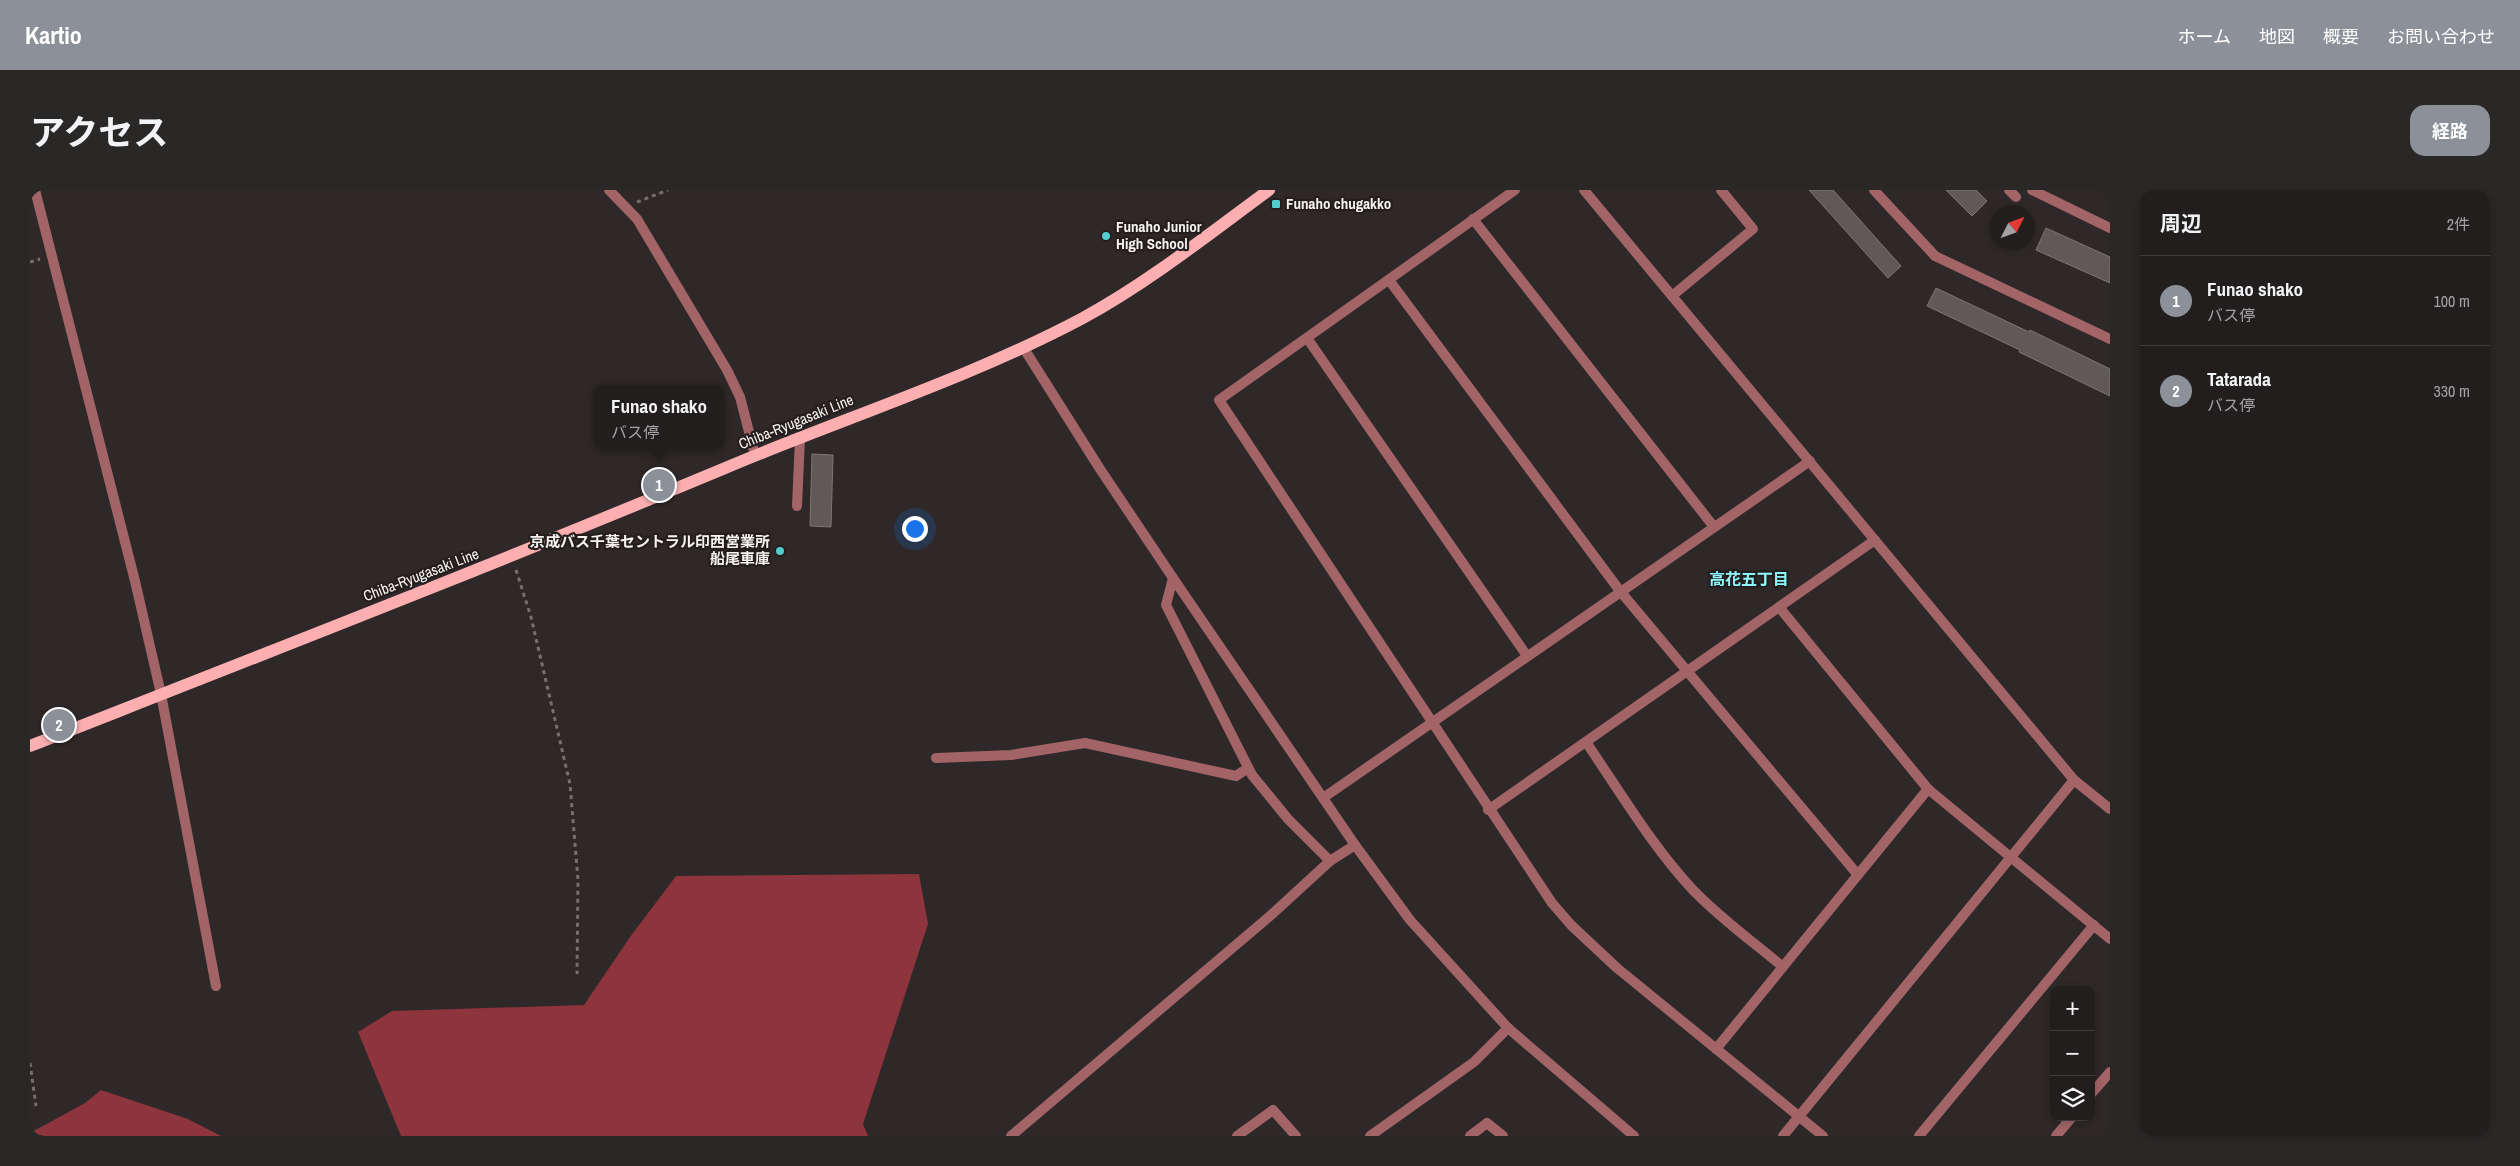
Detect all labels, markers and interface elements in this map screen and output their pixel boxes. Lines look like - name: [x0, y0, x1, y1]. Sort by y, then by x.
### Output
- text: Kartio: [25, 19, 82, 51]
- text: ホーム: [2178, 24, 2231, 49]
- text: 地図: [2259, 24, 2295, 49]
- text: 概要: [2323, 24, 2359, 49]
- text: お問い合わせ: [2387, 24, 2495, 49]
- button: 経路: [2410, 105, 2490, 156]
- text: アクセス: [30, 109, 168, 156]
- place label: Funaho chugakko: [1286, 193, 1391, 214]
- marker: Funaho chugakko: [1270, 198, 1282, 210]
- north arrow: [1990, 205, 2035, 250]
- text: 周辺: [2160, 209, 2202, 238]
- text: 2件: [2447, 213, 2470, 235]
- place label: Funaho Junior High School: [1116, 216, 1202, 254]
- marker: Funaho Junior High School: [1100, 230, 1112, 242]
- text: Funao shako: [2207, 276, 2303, 302]
- text: 1: [2172, 290, 2180, 312]
- text: 100 m: [2434, 290, 2470, 312]
- text: バス停: [2207, 304, 2255, 326]
- text: Tatarada: [2207, 366, 2271, 392]
- text: 2: [2172, 380, 2180, 402]
- text: 330 m: [2434, 380, 2470, 402]
- popup: [594, 385, 724, 450]
- street label: Chiba-Ryugasaki Line: [735, 389, 857, 454]
- text: Funao shako: [611, 393, 707, 419]
- text: バス停: [2207, 394, 2255, 416]
- text: バス停: [611, 421, 659, 443]
- pin: 1: [643, 466, 675, 504]
- your location: [902, 516, 928, 542]
- place label: 京成バス千葉セントラル印西営業所 船尾車庫: [530, 531, 770, 569]
- street label: Chiba-Ryugasaki Line: [360, 543, 482, 606]
- marker: 京成バス千葉セントラル印西営業所 船尾車庫: [774, 545, 786, 557]
- district label: 高花五丁目: [1709, 568, 1789, 590]
- pin: 2: [43, 706, 75, 744]
- map controls: [2050, 986, 2095, 1121]
- button: +: [2050, 986, 2095, 1031]
- button: −: [2050, 1031, 2095, 1076]
- button: layers: [2050, 1076, 2095, 1121]

